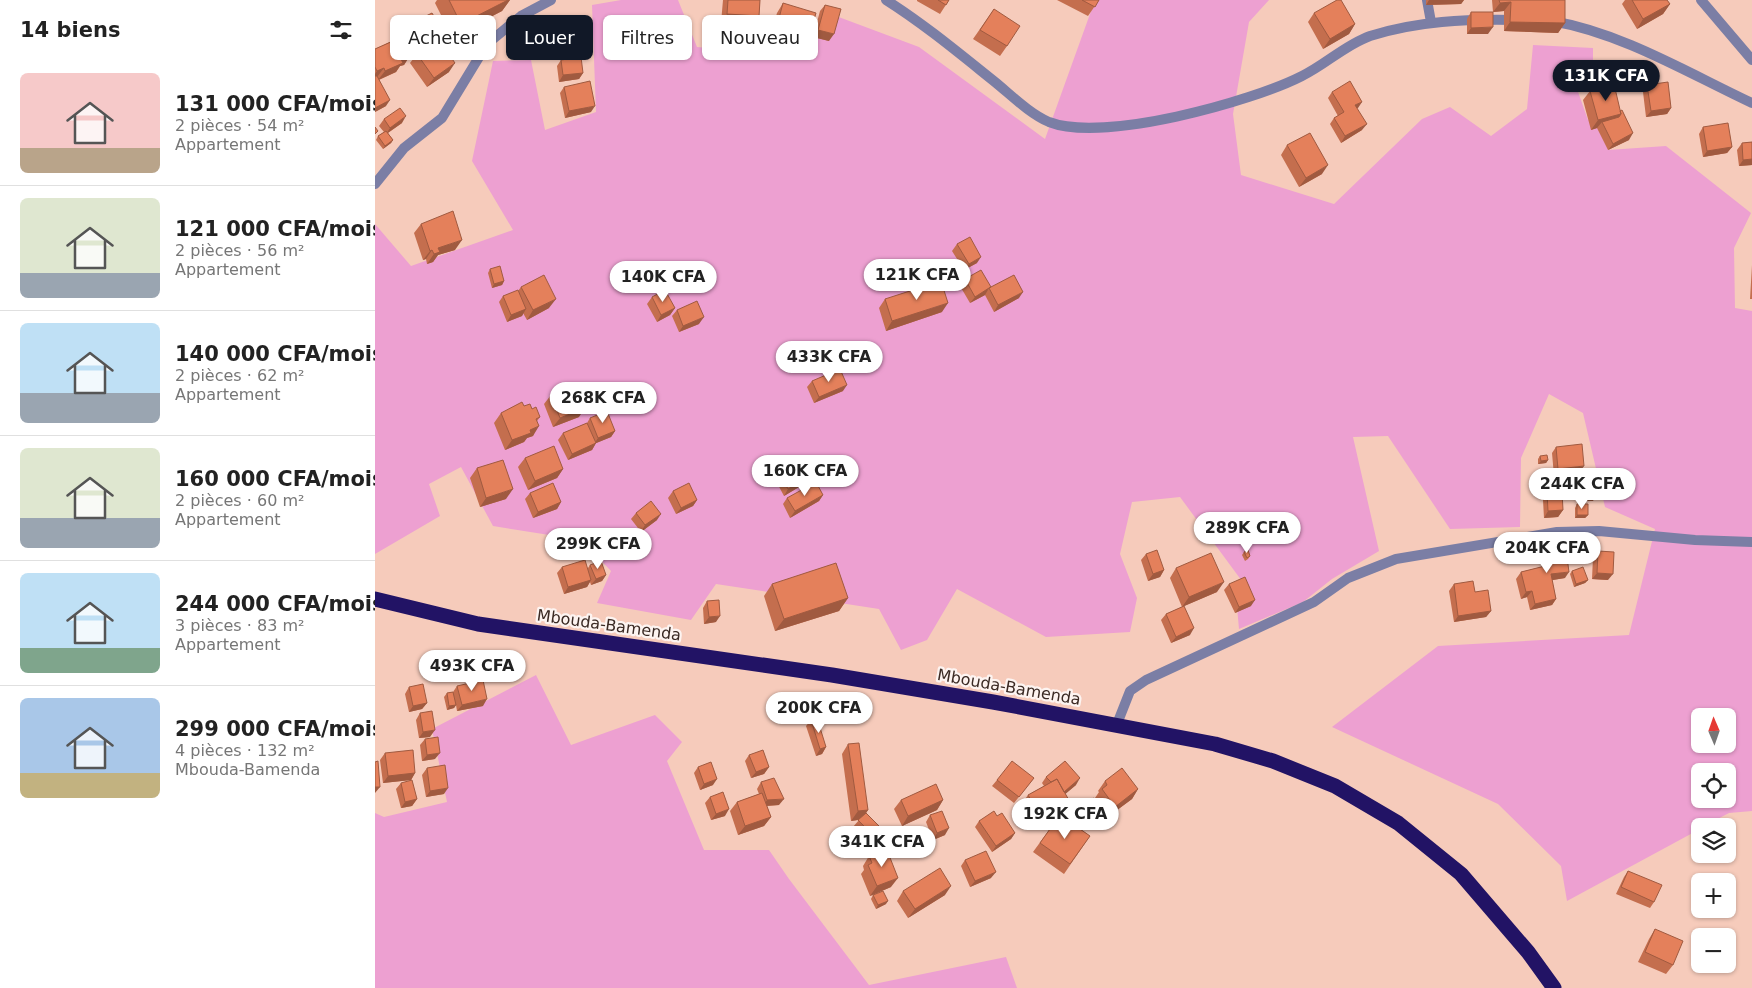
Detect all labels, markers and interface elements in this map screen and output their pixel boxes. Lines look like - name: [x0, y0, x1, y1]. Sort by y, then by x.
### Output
- chip: Acheter: [390, 15, 496, 60]
- chip: Louer: [506, 15, 593, 60]
- chip: Filtres: [603, 15, 692, 60]
- chip: Nouveau: [702, 15, 818, 60]
- icon: filters: [327, 16, 355, 44]
- text: 14 biens: [20, 18, 120, 42]
- pin: 131K CFA: [1554, 59, 1658, 102]
- text: 131K CFA: [1564, 66, 1648, 85]
- text: 131 000 CFA/mois: [175, 92, 385, 116]
- icon: home: [60, 93, 120, 153]
- text: 2 pièces · 54 m²: [175, 116, 304, 135]
- text: Appartement: [175, 135, 281, 154]
- text: 121 000 CFA/mois: [175, 217, 385, 241]
- icon: home: [60, 218, 120, 278]
- text: 2 pièces · 56 m²: [175, 241, 304, 260]
- pin: 121K CFA: [865, 258, 969, 301]
- text: Appartement: [175, 260, 281, 279]
- pin: 140K CFA: [611, 260, 715, 303]
- text: 121K CFA: [875, 265, 959, 284]
- text: 140K CFA: [621, 267, 705, 286]
- pin: 433K CFA: [777, 340, 881, 383]
- text: 140 000 CFA/mois: [175, 342, 385, 366]
- icon: home: [60, 343, 120, 403]
- text: 433K CFA: [787, 347, 871, 366]
- text: 2 pièces · 62 m²: [175, 366, 304, 385]
- pin: 268K CFA: [551, 382, 655, 424]
- text: Appartement: [175, 385, 281, 404]
- text: 268K CFA: [561, 388, 645, 407]
- pin: 160K CFA: [753, 454, 857, 497]
- text: 160K CFA: [763, 461, 847, 480]
- text: 160 000 CFA/mois: [175, 467, 385, 491]
- icon: home: [60, 468, 120, 528]
- pin: 244K CFA: [1530, 468, 1634, 510]
- text: 244K CFA: [1540, 474, 1624, 493]
- text: 2 pièces · 60 m²: [175, 491, 304, 510]
- text: Appartement: [175, 510, 281, 529]
- pin: 289K CFA: [1195, 512, 1299, 554]
- text: 289K CFA: [1205, 518, 1289, 537]
- pin: 299K CFA: [546, 528, 650, 570]
- pin: 204K CFA: [1495, 532, 1599, 574]
- text: 299K CFA: [556, 534, 640, 553]
- text: 204K CFA: [1505, 538, 1589, 557]
- text: 244 000 CFA/mois: [175, 592, 385, 616]
- icon: home: [60, 593, 120, 653]
- street label: Mbouda-Bamenda: [536, 605, 682, 645]
- text: 3 pièces · 83 m²: [175, 616, 304, 635]
- text: Appartement: [175, 635, 281, 654]
- pin: 493K CFA: [420, 650, 524, 692]
- text: 493K CFA: [430, 656, 514, 675]
- street label: Mbouda-Bamenda: [936, 665, 1082, 709]
- pin: 200K CFA: [767, 692, 871, 734]
- text: 200K CFA: [777, 698, 861, 717]
- north arrow: [1691, 708, 1736, 752]
- map controls: [1691, 708, 1736, 973]
- text: 299 000 CFA/mois: [175, 717, 385, 741]
- icon: home: [60, 718, 120, 778]
- text: 4 pièces · 132 m²: [175, 741, 315, 760]
- text: Mbouda-Bamenda: [175, 760, 320, 779]
- button: locate: [1691, 763, 1736, 808]
- pin: 192K CFA: [1013, 798, 1117, 840]
- text: 192K CFA: [1023, 804, 1107, 823]
- button: layers: [1691, 818, 1736, 863]
- pin: 341K CFA: [830, 826, 934, 868]
- text: 341K CFA: [840, 832, 924, 851]
- button: +: [1691, 873, 1736, 918]
- button: −: [1691, 928, 1736, 973]

